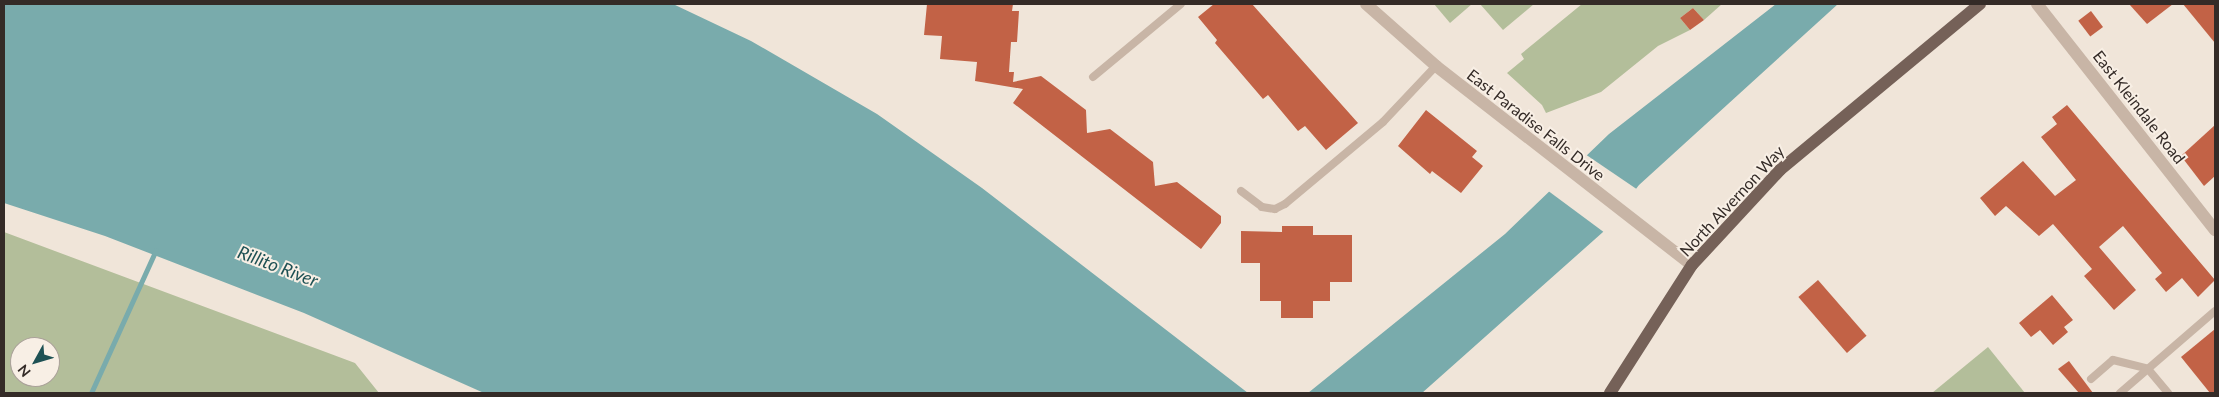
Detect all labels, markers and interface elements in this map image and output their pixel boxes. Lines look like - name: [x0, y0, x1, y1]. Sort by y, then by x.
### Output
- street label: East Kleindale Road: [2089, 47, 2189, 167]
- street label: East Paradise Falls Drive: [1463, 65, 1609, 185]
- street label: North Alvernon Way: [1675, 141, 1789, 261]
- water label: Rillito River: [235, 241, 321, 291]
- north arrow: [10, 337, 60, 387]
- text: N: [14, 362, 34, 381]

